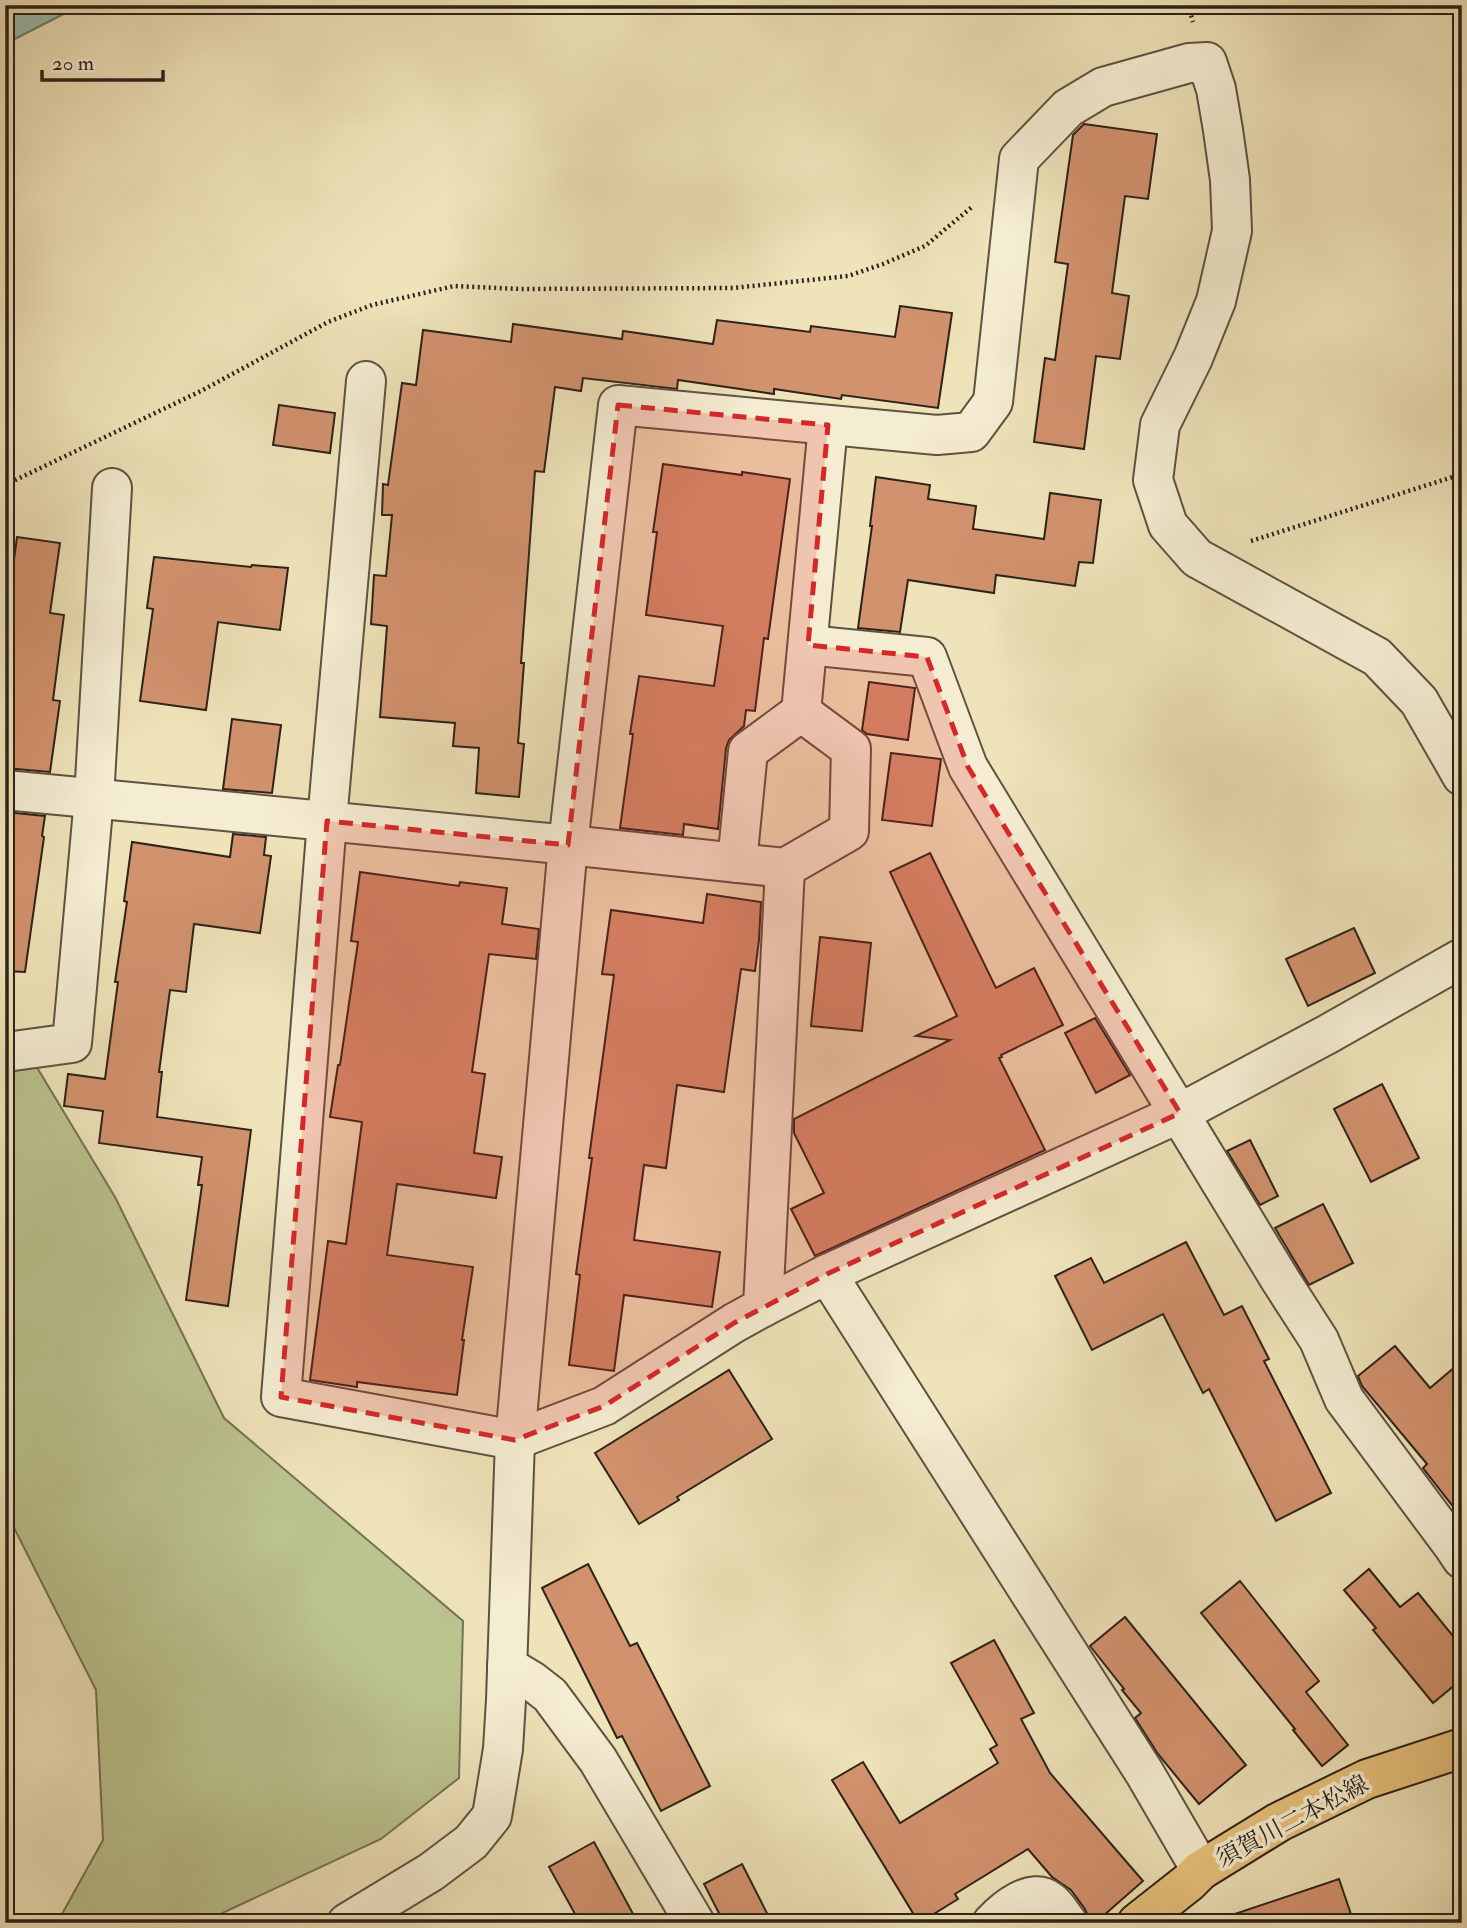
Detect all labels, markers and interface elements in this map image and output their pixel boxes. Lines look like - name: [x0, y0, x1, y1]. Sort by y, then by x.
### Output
- scale bar: [42, 38, 163, 82]
- text: 20 m: [52, 50, 94, 77]
- street label: 須賀川二本松線: [1211, 1768, 1374, 1875]

